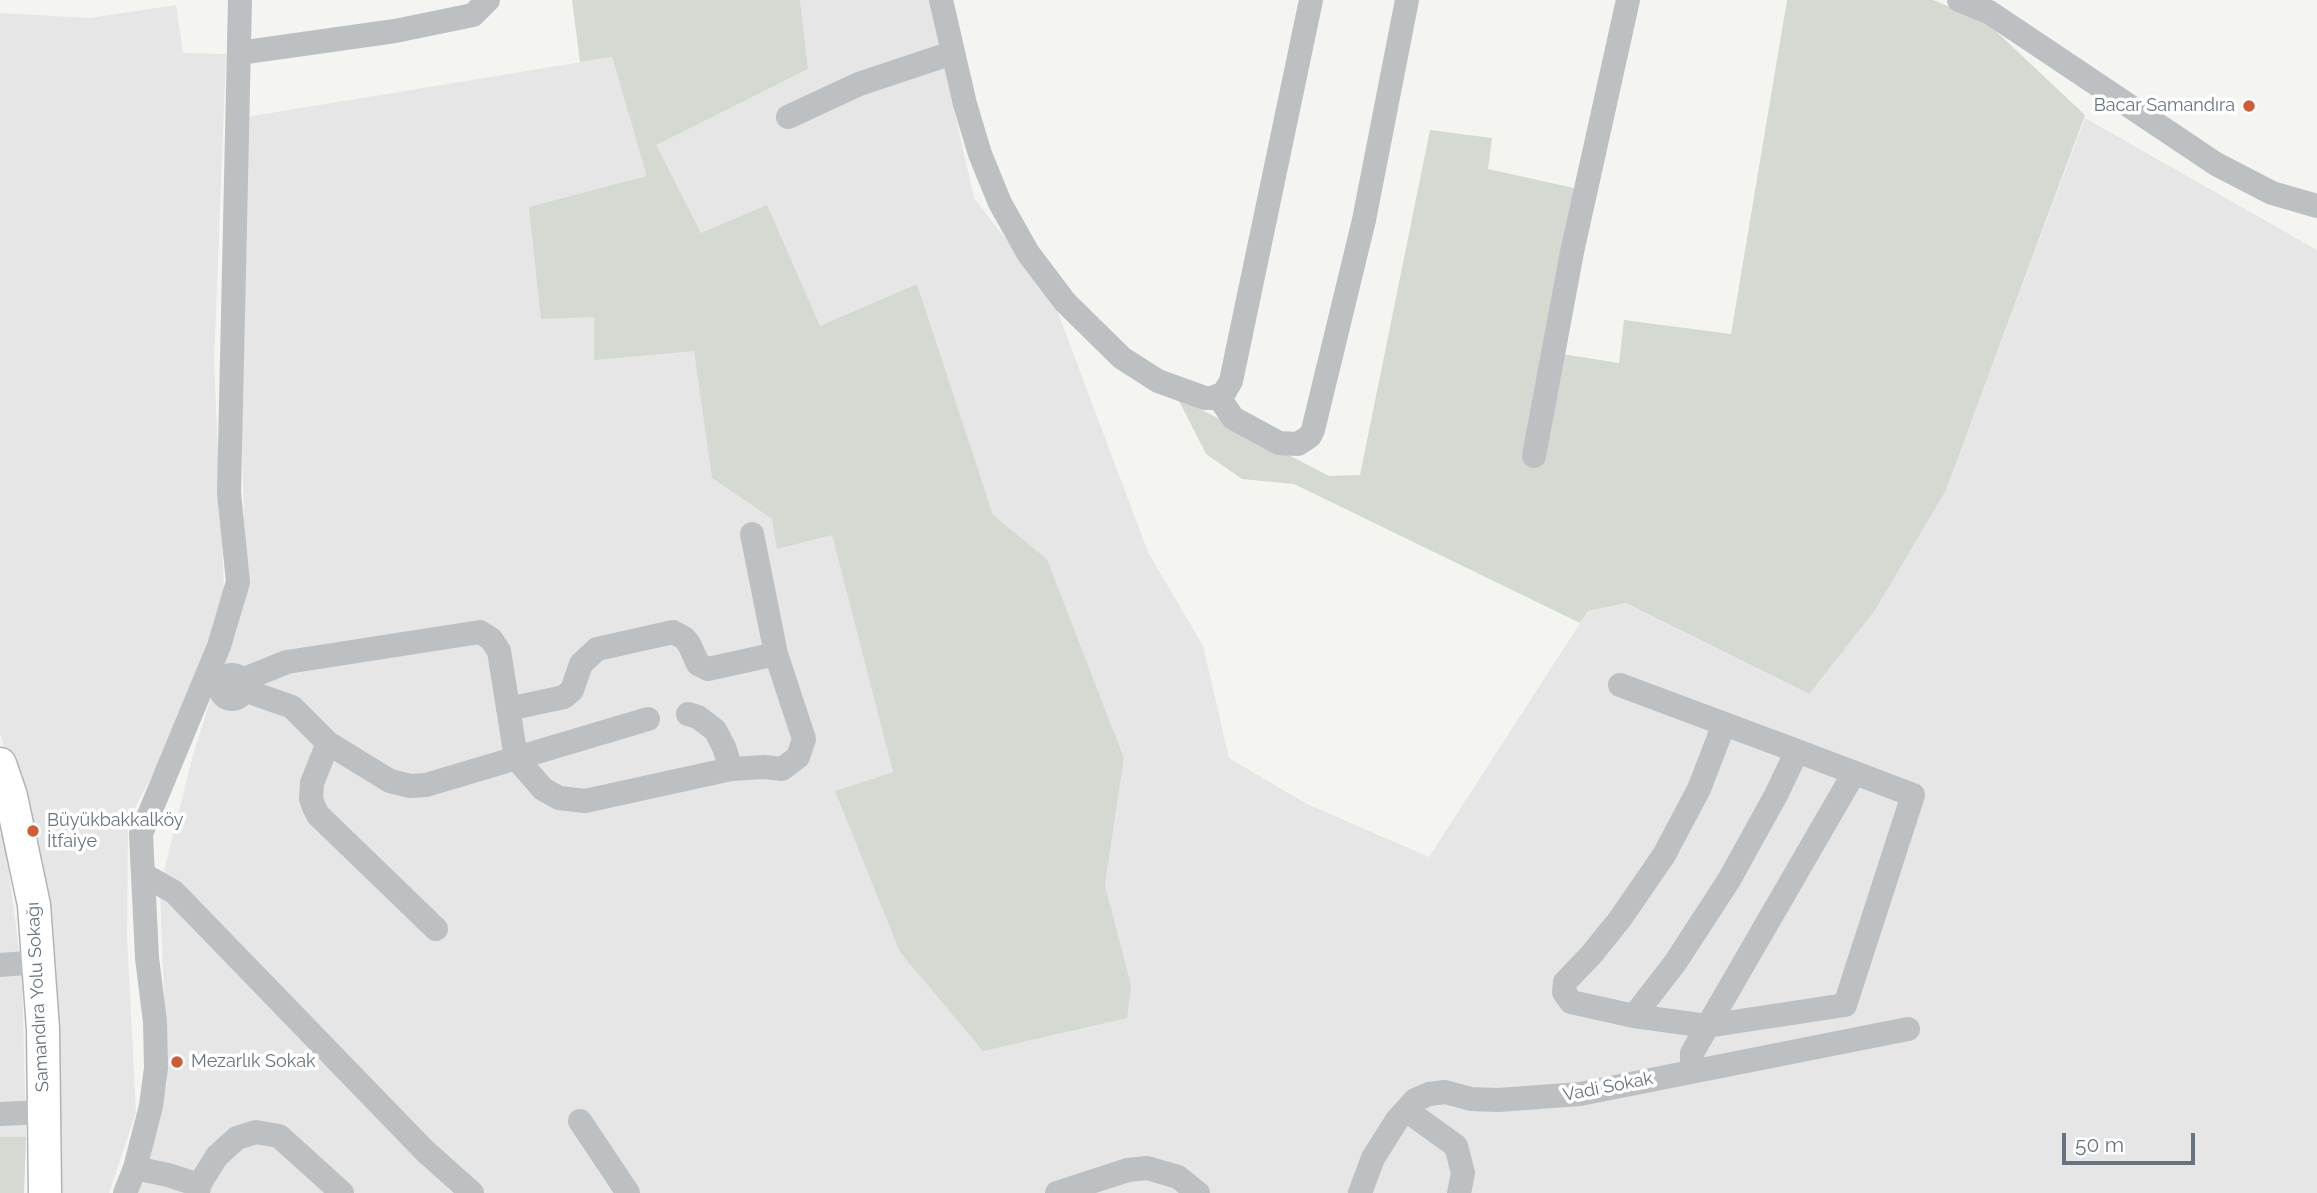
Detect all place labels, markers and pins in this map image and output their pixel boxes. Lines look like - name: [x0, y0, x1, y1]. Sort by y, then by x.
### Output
- place label: Bacar Samandıra: [2094, 95, 2235, 117]
- marker: Bacar Samandıra: [2241, 98, 2257, 114]
- place label: Büyükbakkalköy İtfaiye: [47, 810, 184, 852]
- marker: Büyükbakkalköy İtfaiye: [25, 823, 41, 839]
- place label: Mezarlık Sokak: [191, 1051, 315, 1073]
- marker: Mezarlık Sokak: [169, 1054, 185, 1070]

